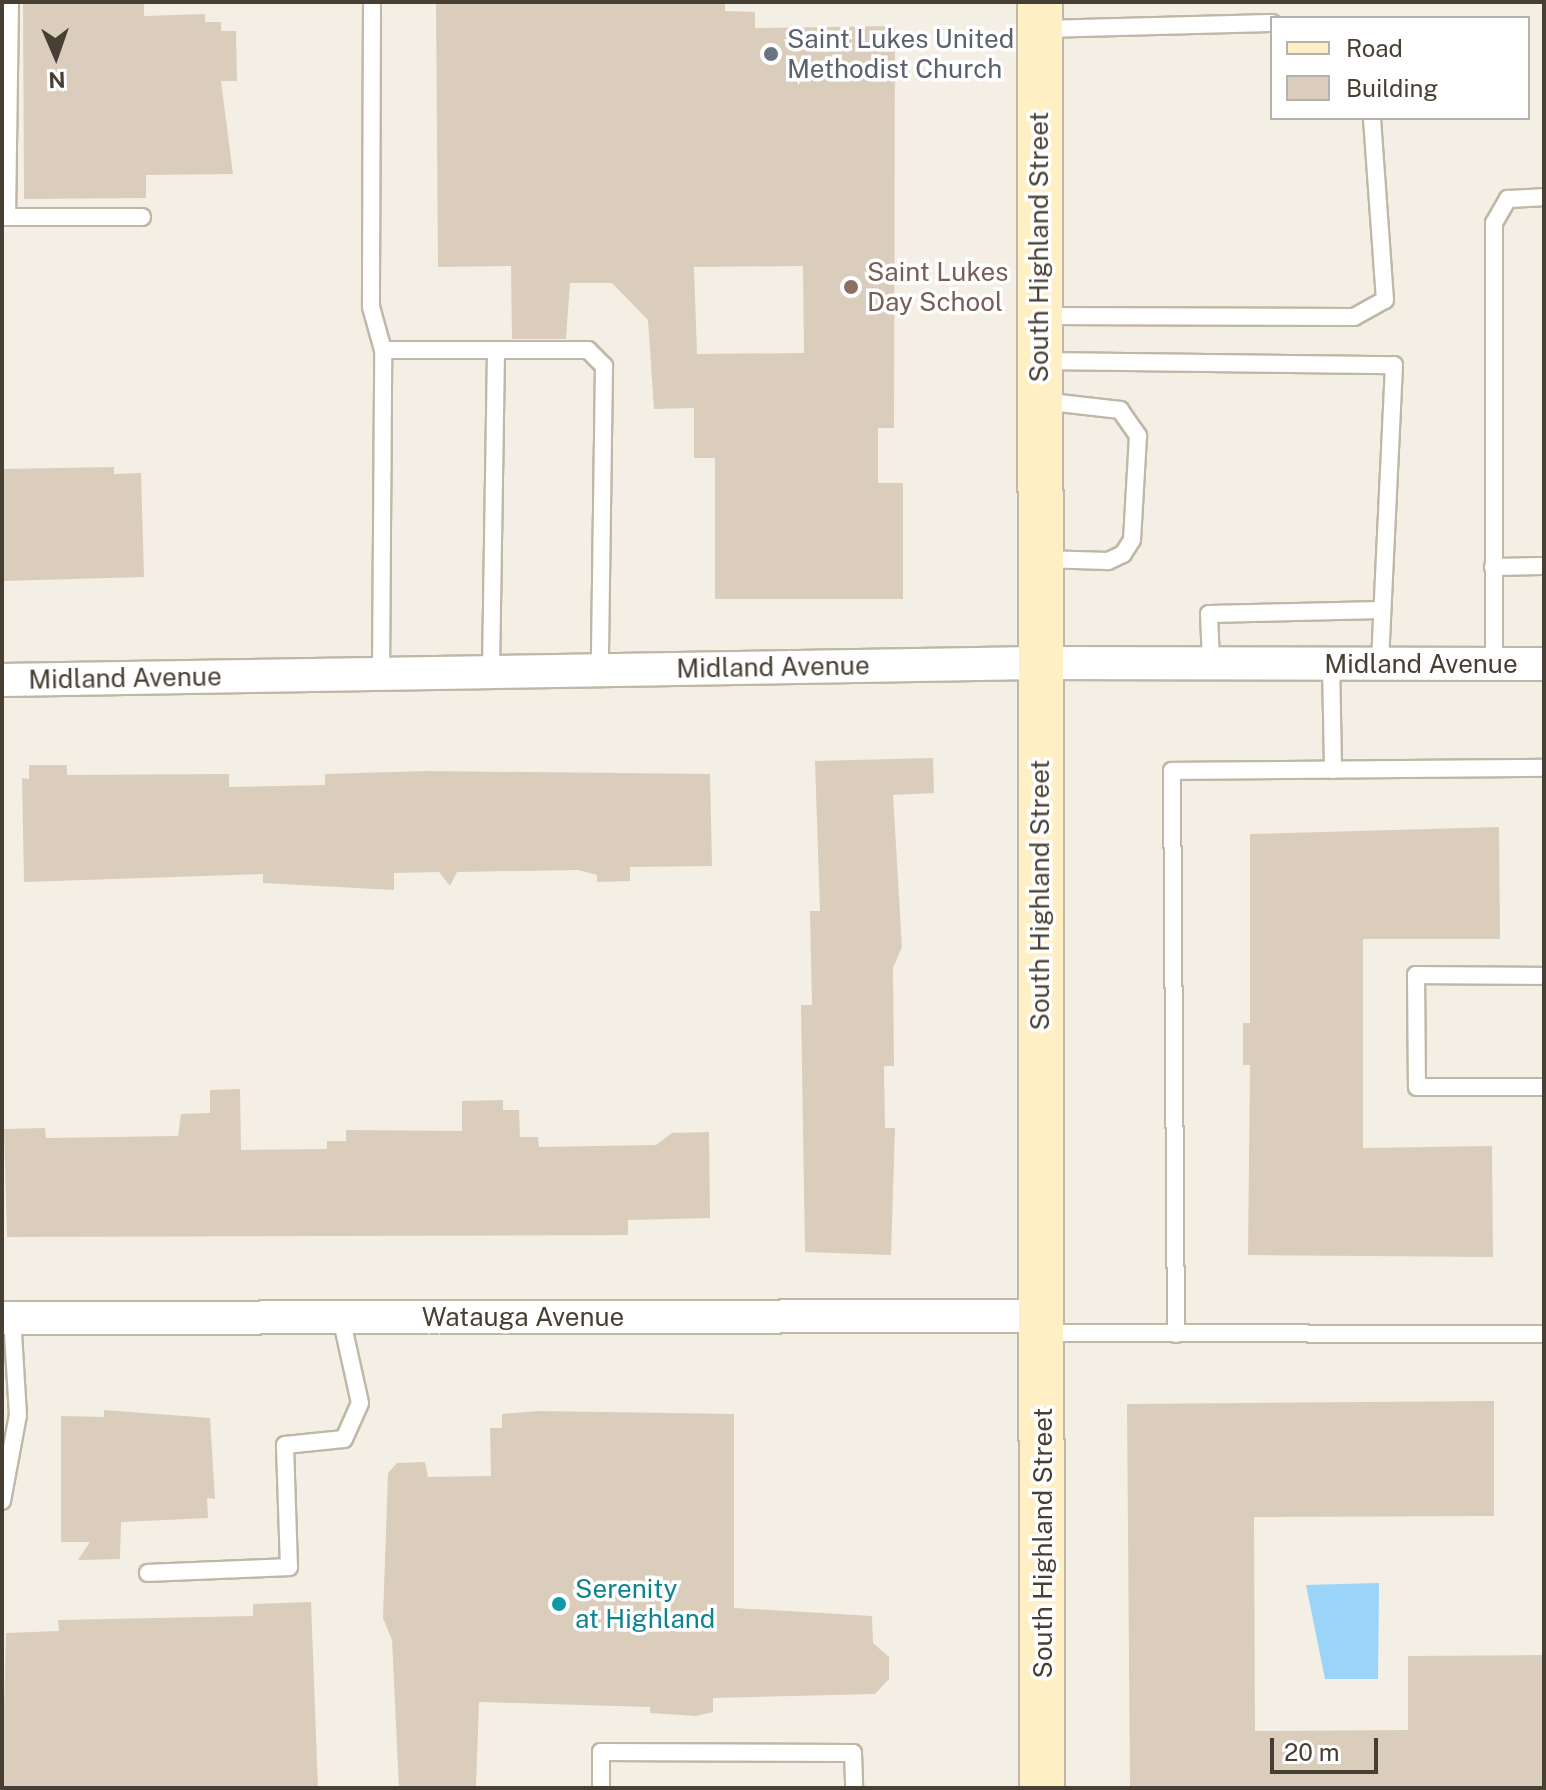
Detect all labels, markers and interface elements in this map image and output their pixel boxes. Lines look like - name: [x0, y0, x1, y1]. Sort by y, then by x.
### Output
- north arrow: [16, 16, 96, 96]
- legend: [1270, 16, 1530, 120]
- place label: Saint Lukes United Methodist Church: [787, 23, 1014, 84]
- text: Road: [1346, 34, 1403, 62]
- marker: Saint Lukes United Methodist Church: [762, 45, 780, 63]
- text: N: [48, 67, 66, 93]
- text: Building: [1346, 74, 1438, 102]
- street label: South Highland Street: [1023, 112, 1055, 382]
- place label: Saint Lukes Day School: [867, 256, 1008, 318]
- marker: Saint Lukes Day School: [842, 278, 860, 296]
- street label: Midland Avenue: [1324, 648, 1518, 680]
- street label: Midland Avenue: [676, 650, 870, 684]
- street label: Midland Avenue: [28, 661, 222, 695]
- street label: South Highland Street: [1024, 760, 1056, 1030]
- street label: Watauga Avenue: [422, 1301, 624, 1333]
- street label: South Highland Street: [1027, 1408, 1059, 1678]
- place label: Serenity at Highland: [575, 1573, 715, 1634]
- marker: Serenity at Highland: [550, 1595, 568, 1613]
- scale bar: [1274, 1722, 1382, 1772]
- text: 20 m: [1284, 1738, 1340, 1766]

